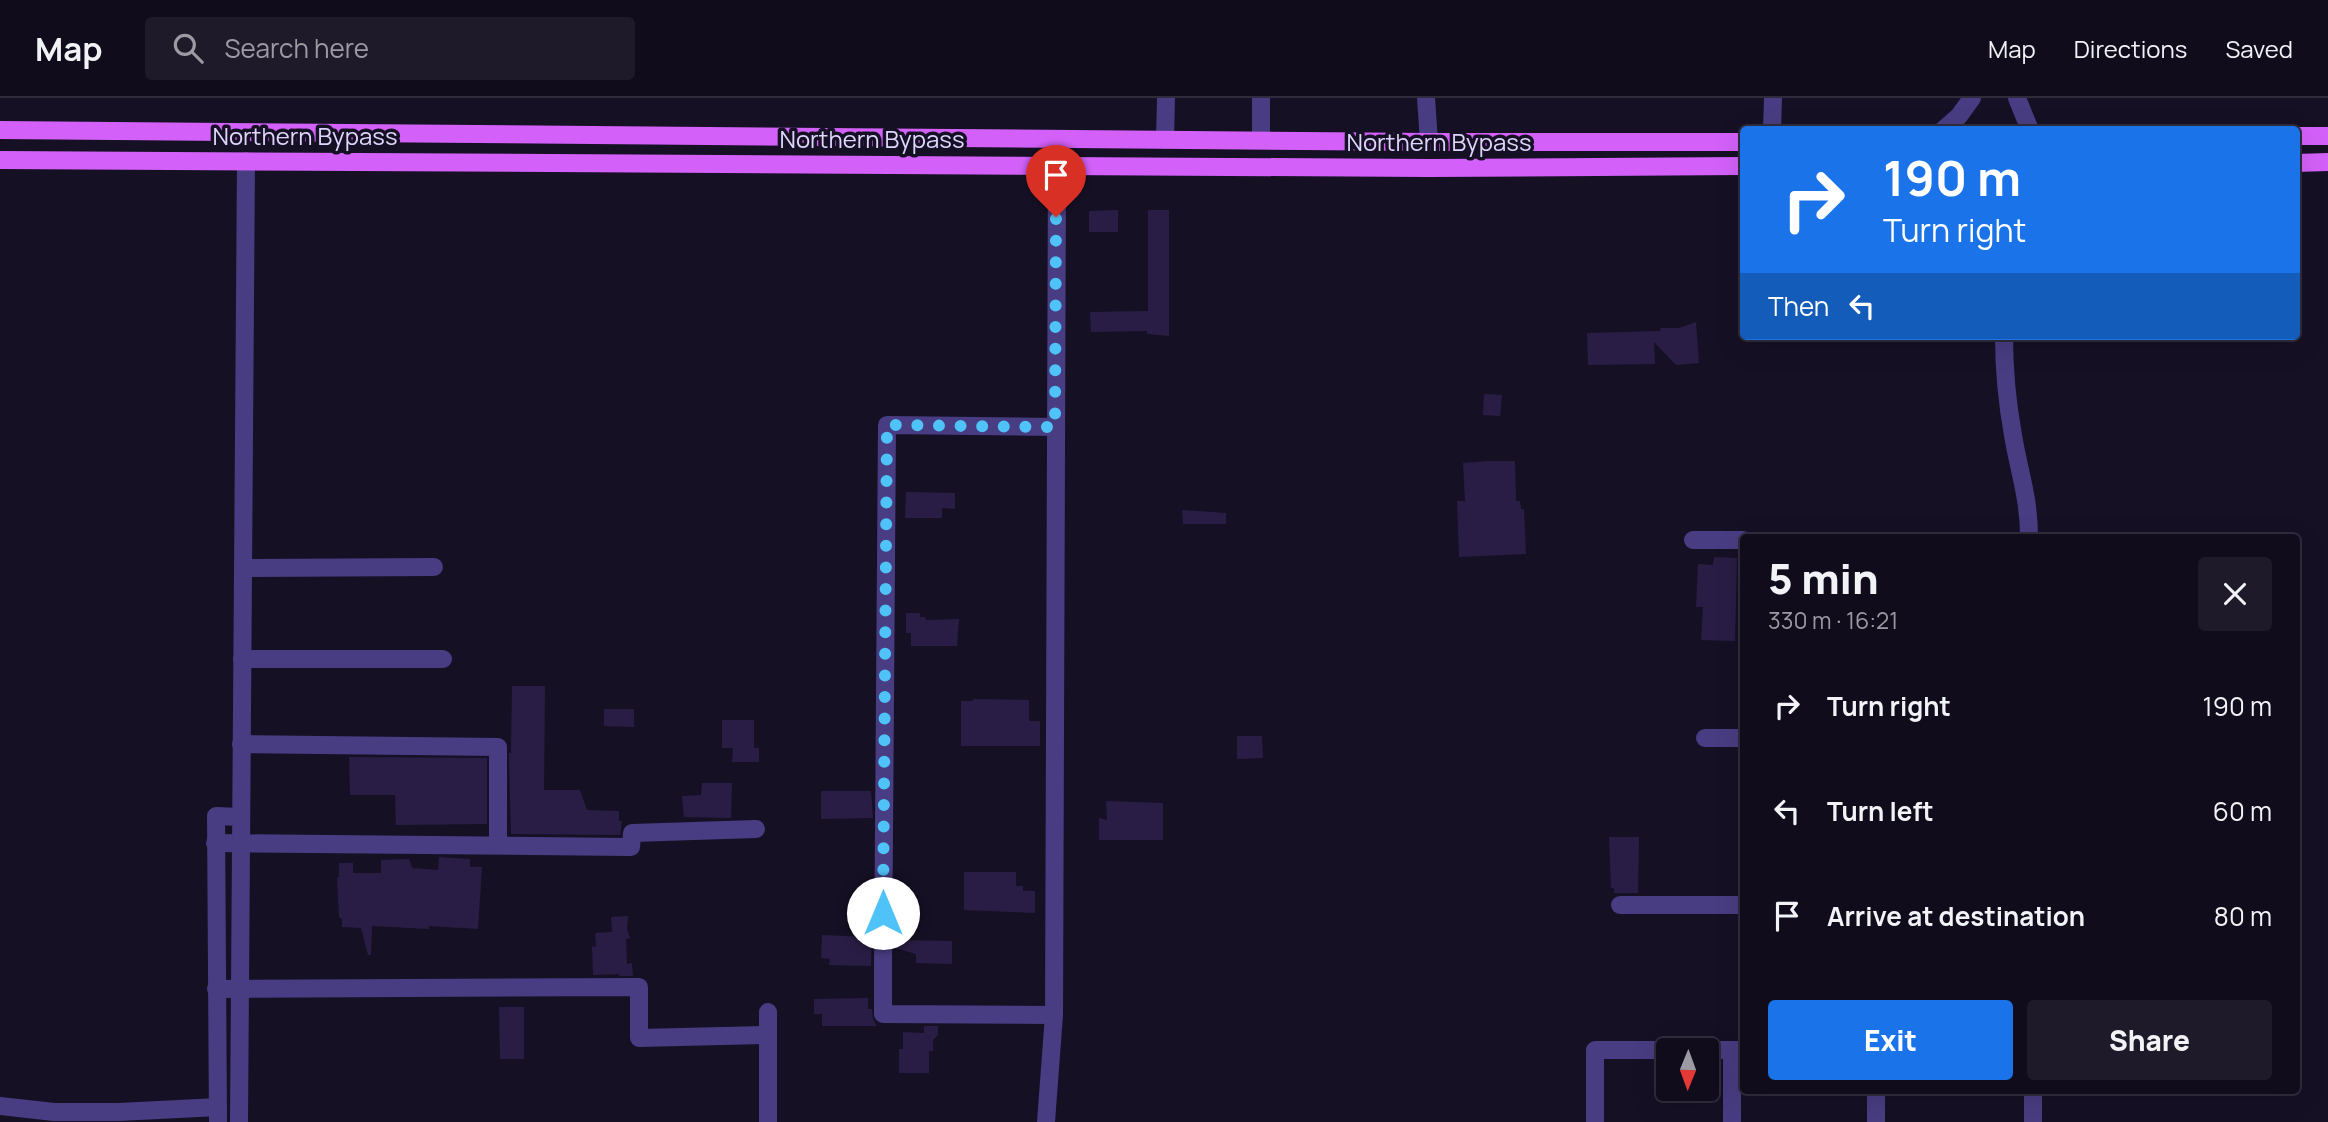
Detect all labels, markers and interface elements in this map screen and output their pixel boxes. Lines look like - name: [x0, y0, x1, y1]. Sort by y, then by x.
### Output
- search box: [145, 17, 635, 80]
- text: Map: [35, 26, 103, 71]
- icon: search: [169, 29, 207, 67]
- text: Search here: [225, 30, 369, 66]
- text: Map: [1988, 32, 2036, 65]
- text: Directions: [2074, 32, 2187, 65]
- text: Saved: [2225, 32, 2293, 65]
- street label: Northern Bypass: [213, 119, 398, 152]
- street label: Northern Bypass: [780, 122, 965, 155]
- street label: Northern Bypass: [1347, 125, 1532, 158]
- text: 190 m: [1883, 144, 2021, 211]
- pin: [1026, 145, 1086, 217]
- icon: right: [1768, 154, 1859, 245]
- icon: arrive: [1037, 156, 1075, 194]
- text: Turn right: [1883, 208, 2026, 252]
- icon: left: [1843, 287, 1881, 325]
- text: Then: [1768, 288, 1829, 324]
- text: 5 min: [1768, 549, 1879, 607]
- button: close: [2198, 557, 2272, 631]
- text: 330 m · 16:21: [1768, 604, 1898, 636]
- icon: right: [1768, 687, 1806, 725]
- text: Turn right: [1827, 688, 1951, 724]
- text: 190 m: [2203, 688, 2272, 724]
- icon: left: [1768, 792, 1806, 830]
- text: Turn left: [1827, 793, 1934, 829]
- text: 60 m: [2213, 793, 2272, 829]
- position arrow: [846, 876, 920, 950]
- icon: arrive: [1768, 897, 1806, 935]
- text: Arrive at destination: [1827, 898, 2085, 934]
- text: 80 m: [2214, 898, 2272, 934]
- button: Exit: [1768, 1000, 2013, 1080]
- button: Share: [2027, 1000, 2272, 1080]
- north arrow: [1656, 1038, 1718, 1101]
- map controls: [1656, 1038, 1719, 1101]

